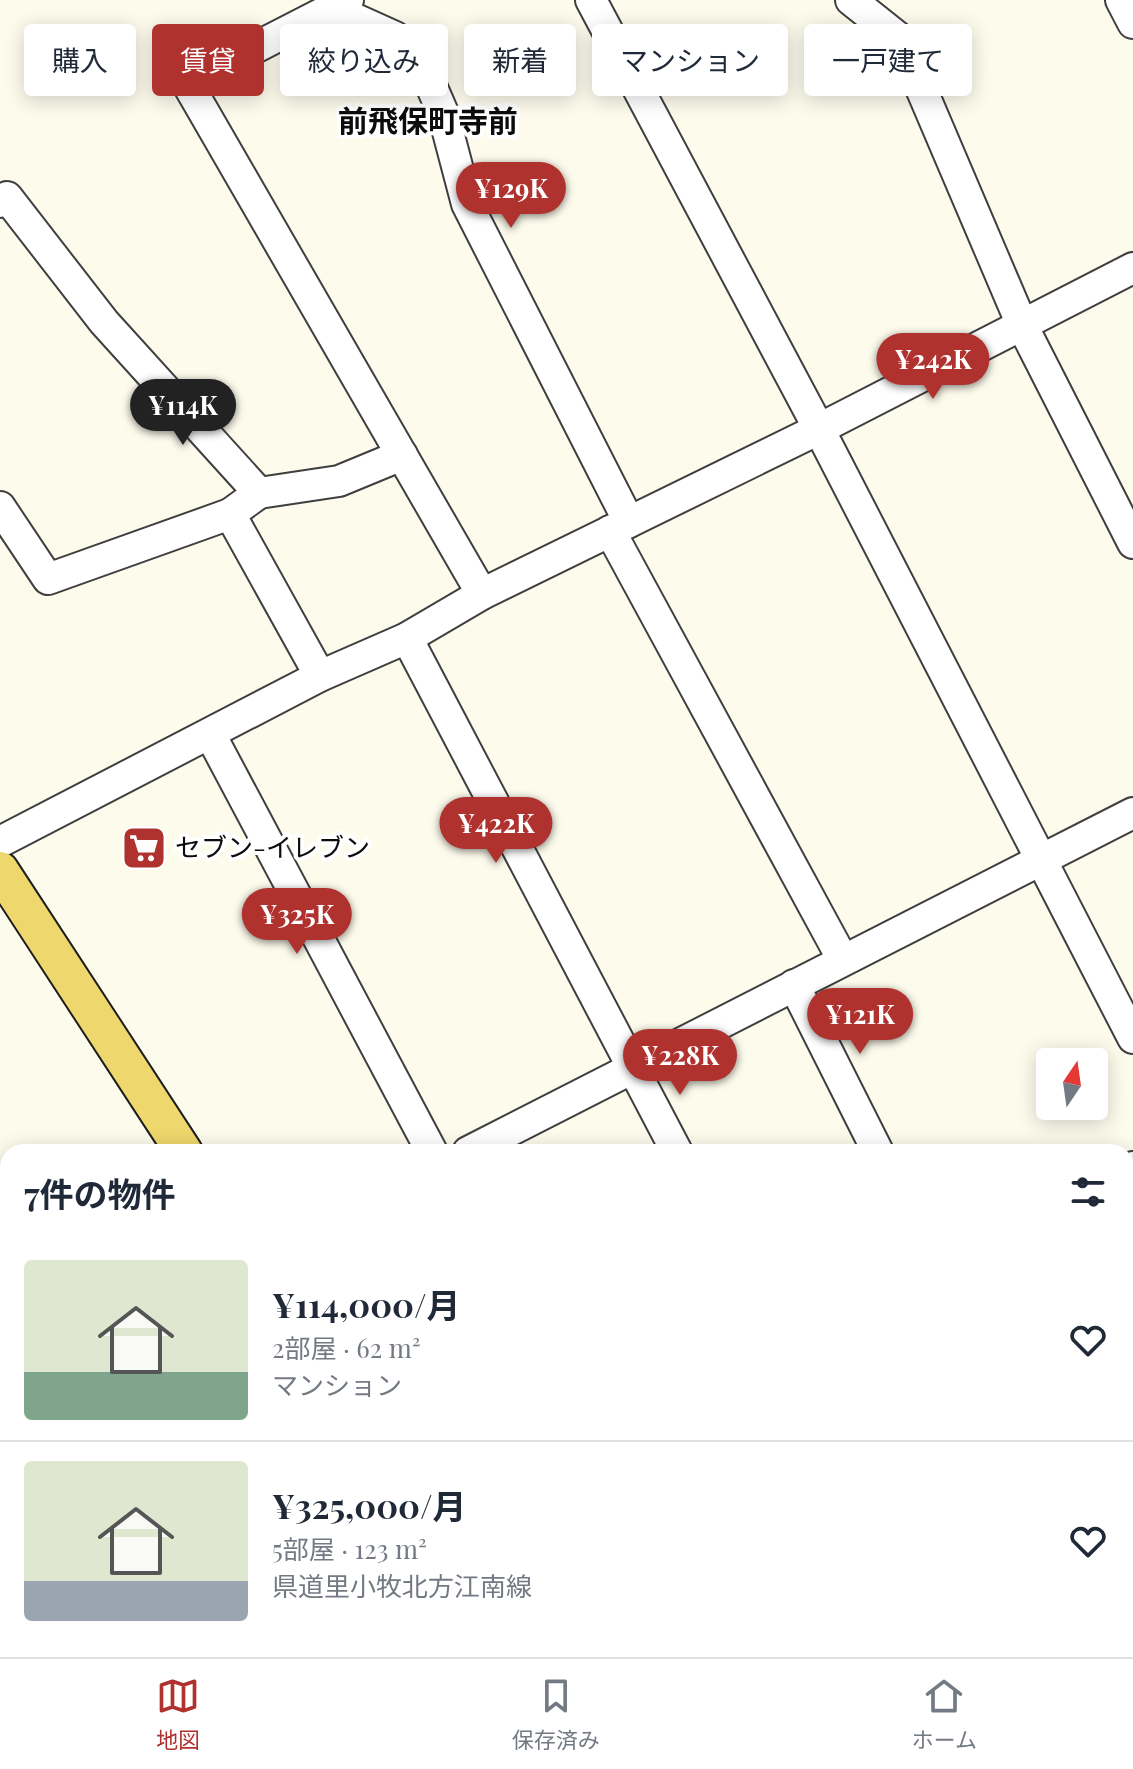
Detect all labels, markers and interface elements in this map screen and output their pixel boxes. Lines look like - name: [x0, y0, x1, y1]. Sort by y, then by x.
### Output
- chip: 購入: [24, 24, 136, 96]
- chip: 賃貸: [152, 24, 264, 96]
- chip: 絞り込み: [280, 24, 448, 96]
- chip: 新着: [464, 24, 576, 96]
- chip: マンション: [592, 24, 788, 96]
- chip: 一戸建て: [804, 24, 972, 96]
- district label: 前飛保町寺前: [338, 100, 518, 140]
- pin: ¥129K: [455, 162, 567, 230]
- text: ¥129K: [474, 170, 548, 205]
- pin: ¥242K: [877, 333, 989, 401]
- text: ¥242K: [894, 341, 972, 376]
- pin: ¥114K: [127, 379, 239, 447]
- text: ¥114K: [148, 387, 218, 422]
- pin: ¥422K: [440, 797, 552, 865]
- text: ¥422K: [457, 805, 535, 840]
- supermarket icon: セブン-イレブン: [120, 824, 168, 872]
- place label: セブン-イレブン: [175, 829, 370, 864]
- pin: ¥325K: [241, 888, 353, 956]
- text: ¥325K: [260, 896, 334, 931]
- pin: ¥121K: [804, 988, 916, 1056]
- text: ¥121K: [825, 996, 895, 1031]
- pin: ¥228K: [624, 1029, 736, 1097]
- text: ¥228K: [641, 1037, 719, 1072]
- north arrow: [1036, 1048, 1108, 1120]
- map controls: [1036, 1048, 1108, 1120]
- text: 7件の物件: [24, 1170, 175, 1216]
- icon: filters: [1066, 1170, 1110, 1214]
- text: ¥114,000/月: [272, 1281, 461, 1327]
- icon: home: [88, 1292, 184, 1388]
- icon: heart: [1066, 1318, 1110, 1362]
- text: 2部屋 · 62 m²: [272, 1330, 421, 1365]
- text: マンション: [272, 1367, 402, 1402]
- text: ¥325,000/月: [272, 1482, 467, 1528]
- icon: home: [88, 1493, 184, 1589]
- icon: heart: [1066, 1519, 1110, 1563]
- text: 5部屋 · 123 m²: [272, 1531, 427, 1566]
- text: 県道里小牧北方江南線: [272, 1568, 532, 1603]
- tab: 地図: [156, 1674, 200, 1754]
- tab: 保存済み: [512, 1674, 600, 1754]
- tab: ホーム: [912, 1674, 977, 1754]

